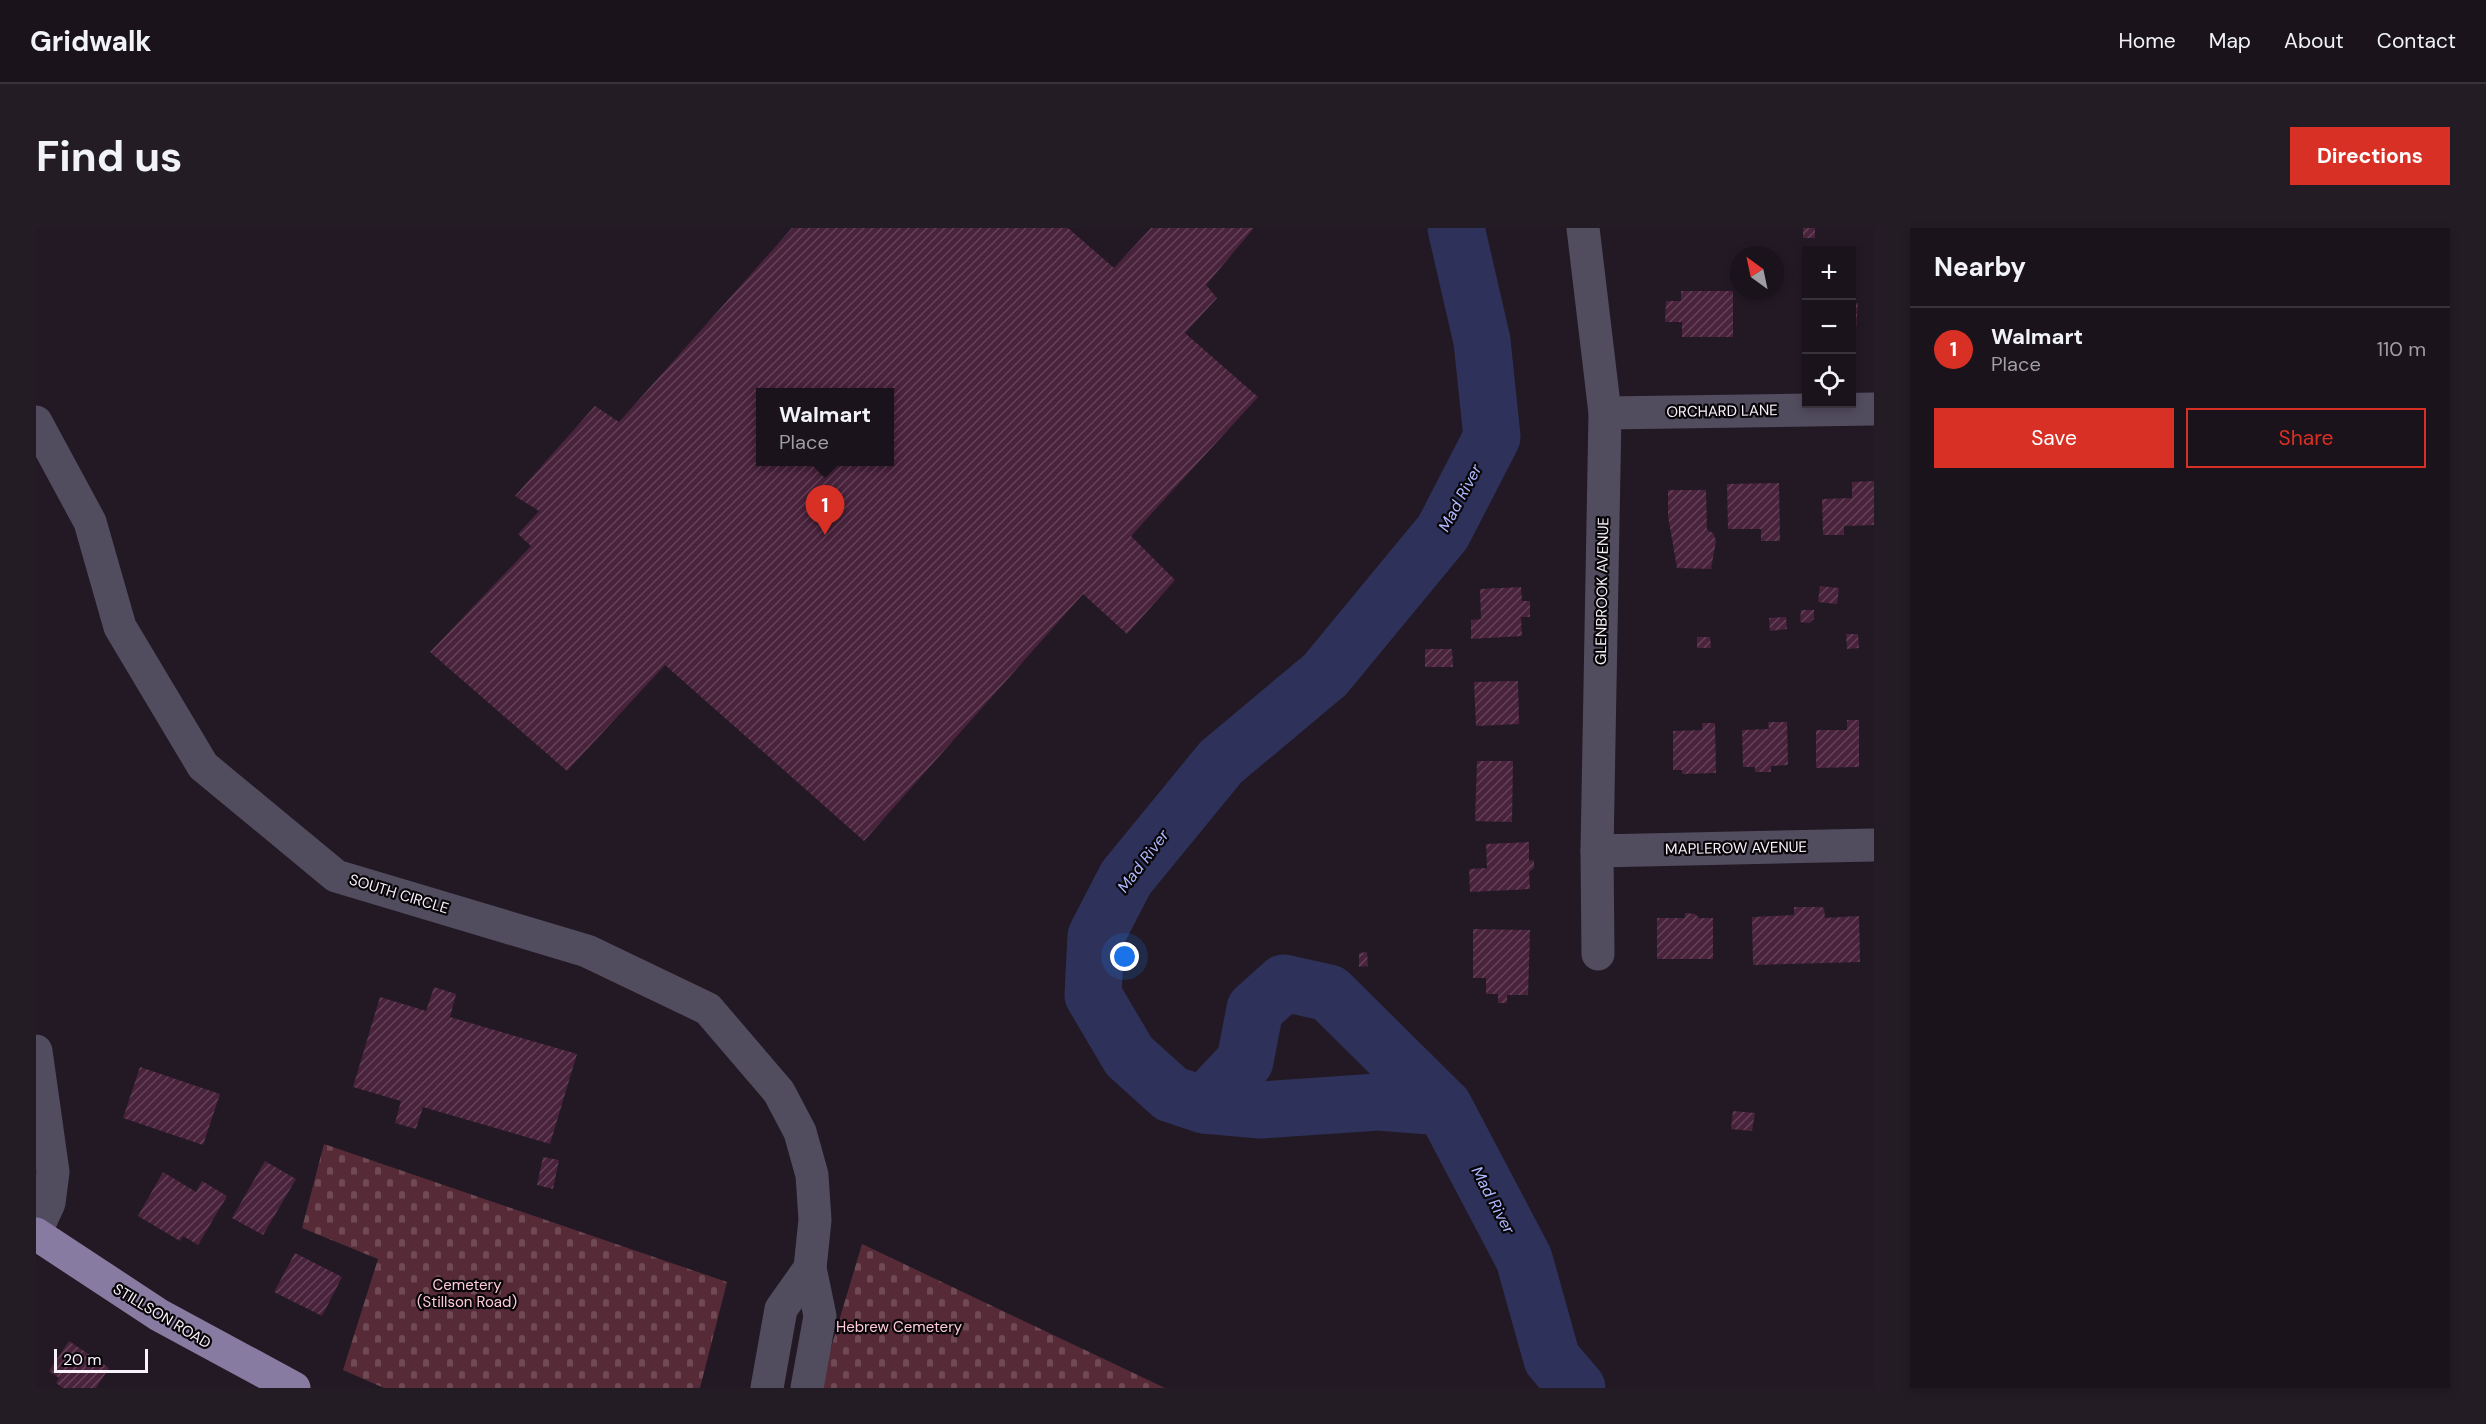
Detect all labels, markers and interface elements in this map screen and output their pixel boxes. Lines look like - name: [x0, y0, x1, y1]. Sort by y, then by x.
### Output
- text: Gridwalk: [30, 23, 152, 60]
- text: Home: [2118, 27, 2176, 55]
- text: Map: [2209, 27, 2251, 55]
- text: About: [2284, 27, 2344, 55]
- text: Contact: [2377, 27, 2456, 55]
- button: Directions: [2290, 127, 2450, 185]
- text: Find us: [36, 129, 182, 184]
- north arrow: [1730, 246, 1784, 300]
- map controls: [1802, 246, 1856, 408]
- button: +: [1802, 246, 1856, 300]
- text: Nearby: [1934, 250, 2026, 284]
- button: −: [1802, 300, 1856, 354]
- text: Walmart: [1991, 322, 2083, 351]
- text: 1: [1950, 336, 1957, 362]
- text: 110 m: [2377, 336, 2426, 362]
- text: Place: [1991, 351, 2041, 377]
- button: locate: [1802, 354, 1856, 408]
- popup: [756, 388, 894, 466]
- text: Walmart: [779, 400, 871, 429]
- street label: ORCHARD LANE: [1666, 400, 1778, 422]
- button: Save: [1934, 408, 2174, 468]
- button: Share: [2186, 408, 2426, 468]
- text: Place: [779, 429, 829, 455]
- water label: Mad River: [1433, 460, 1487, 535]
- pin: 1: [806, 486, 844, 535]
- street label: GLENBROOK AVENUE: [1591, 517, 1613, 665]
- water label: Mad River: [1112, 824, 1174, 897]
- street label: MAPLEROW AVENUE: [1665, 837, 1807, 859]
- street label: SOUTH CIRCLE: [347, 869, 451, 919]
- your location: [1110, 942, 1139, 971]
- water label: Mad River: [1466, 1163, 1520, 1238]
- park label: Cemetery (Stillson Road): [417, 1275, 517, 1312]
- street label: STILLSON ROAD: [110, 1279, 214, 1353]
- park label: Hebrew Cemetery: [836, 1317, 963, 1337]
- scale bar: [54, 1346, 148, 1374]
- text: 20 m: [63, 1349, 102, 1370]

